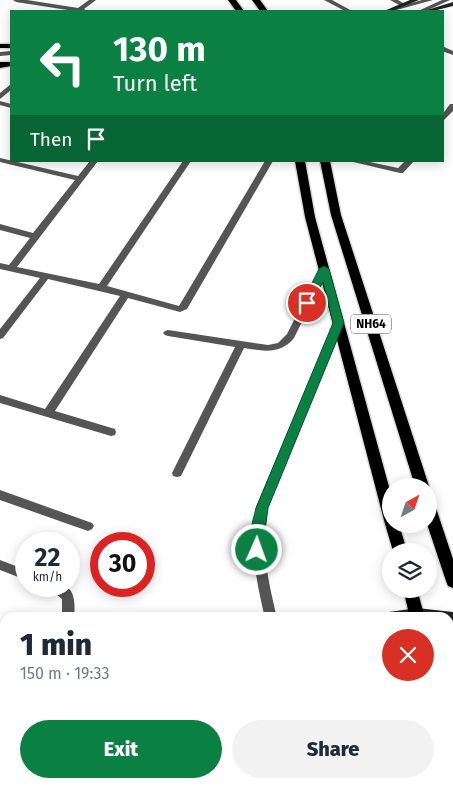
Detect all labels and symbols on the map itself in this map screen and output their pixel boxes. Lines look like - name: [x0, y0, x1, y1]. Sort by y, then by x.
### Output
- pin: [286, 282, 328, 324]
- road number: NH64: [351, 314, 391, 334]
- north arrow: [382, 478, 438, 532]
- position arrow: [230, 523, 282, 575]
- speed limit sign: 30: [90, 532, 155, 597]

